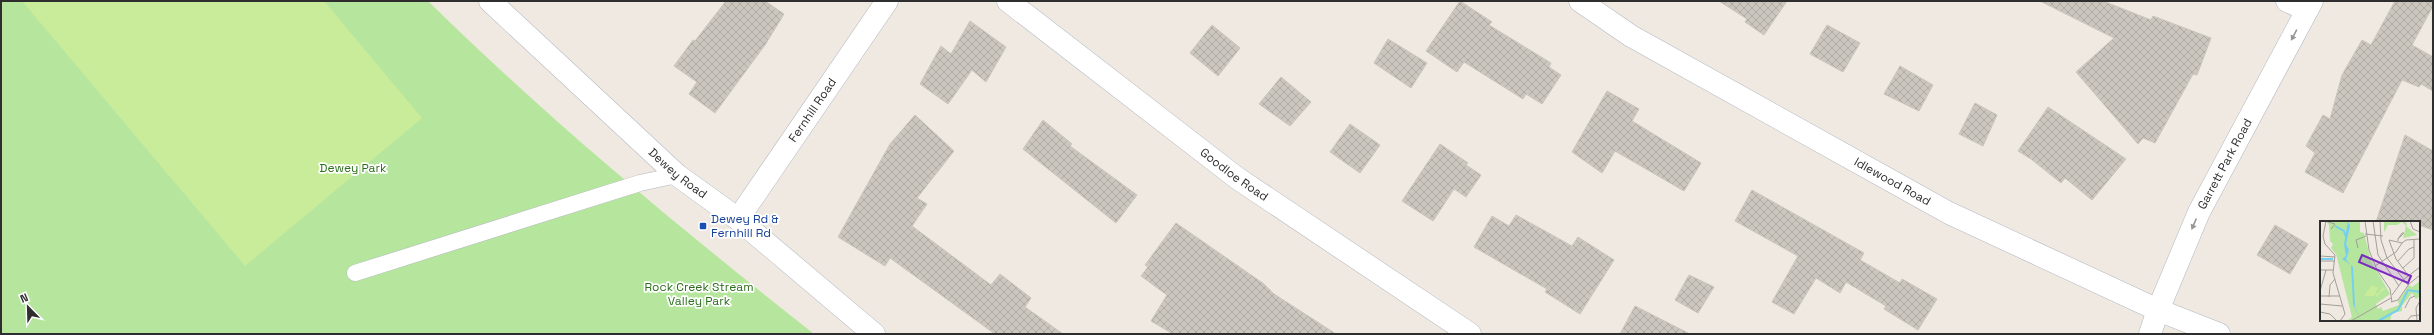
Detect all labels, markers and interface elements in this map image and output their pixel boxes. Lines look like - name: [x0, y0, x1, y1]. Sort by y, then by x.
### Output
- one-way arrow: [2290, 29, 2297, 41]
- street label: Fernhill Road: [785, 75, 840, 145]
- street label: Garrett Park Road: [2194, 116, 2256, 212]
- street label: Dewey Road: [645, 144, 710, 202]
- street label: Goodloe Road: [1197, 144, 1271, 205]
- street label: Idlewood Road: [1851, 154, 1934, 209]
- park label: Dewey Park: [320, 160, 387, 176]
- place label: Dewey Rd & Fernhill Rd: [711, 211, 779, 241]
- one-way arrow: [2190, 219, 2196, 231]
- marker: Dewey Rd & Fernhill Rd: [698, 221, 708, 231]
- inset map: [2320, 221, 2420, 321]
- park label: Rock Creek Stream Valley Park: [645, 279, 753, 309]
- north arrow: [8, 287, 48, 327]
- text: N: [18, 290, 30, 306]

